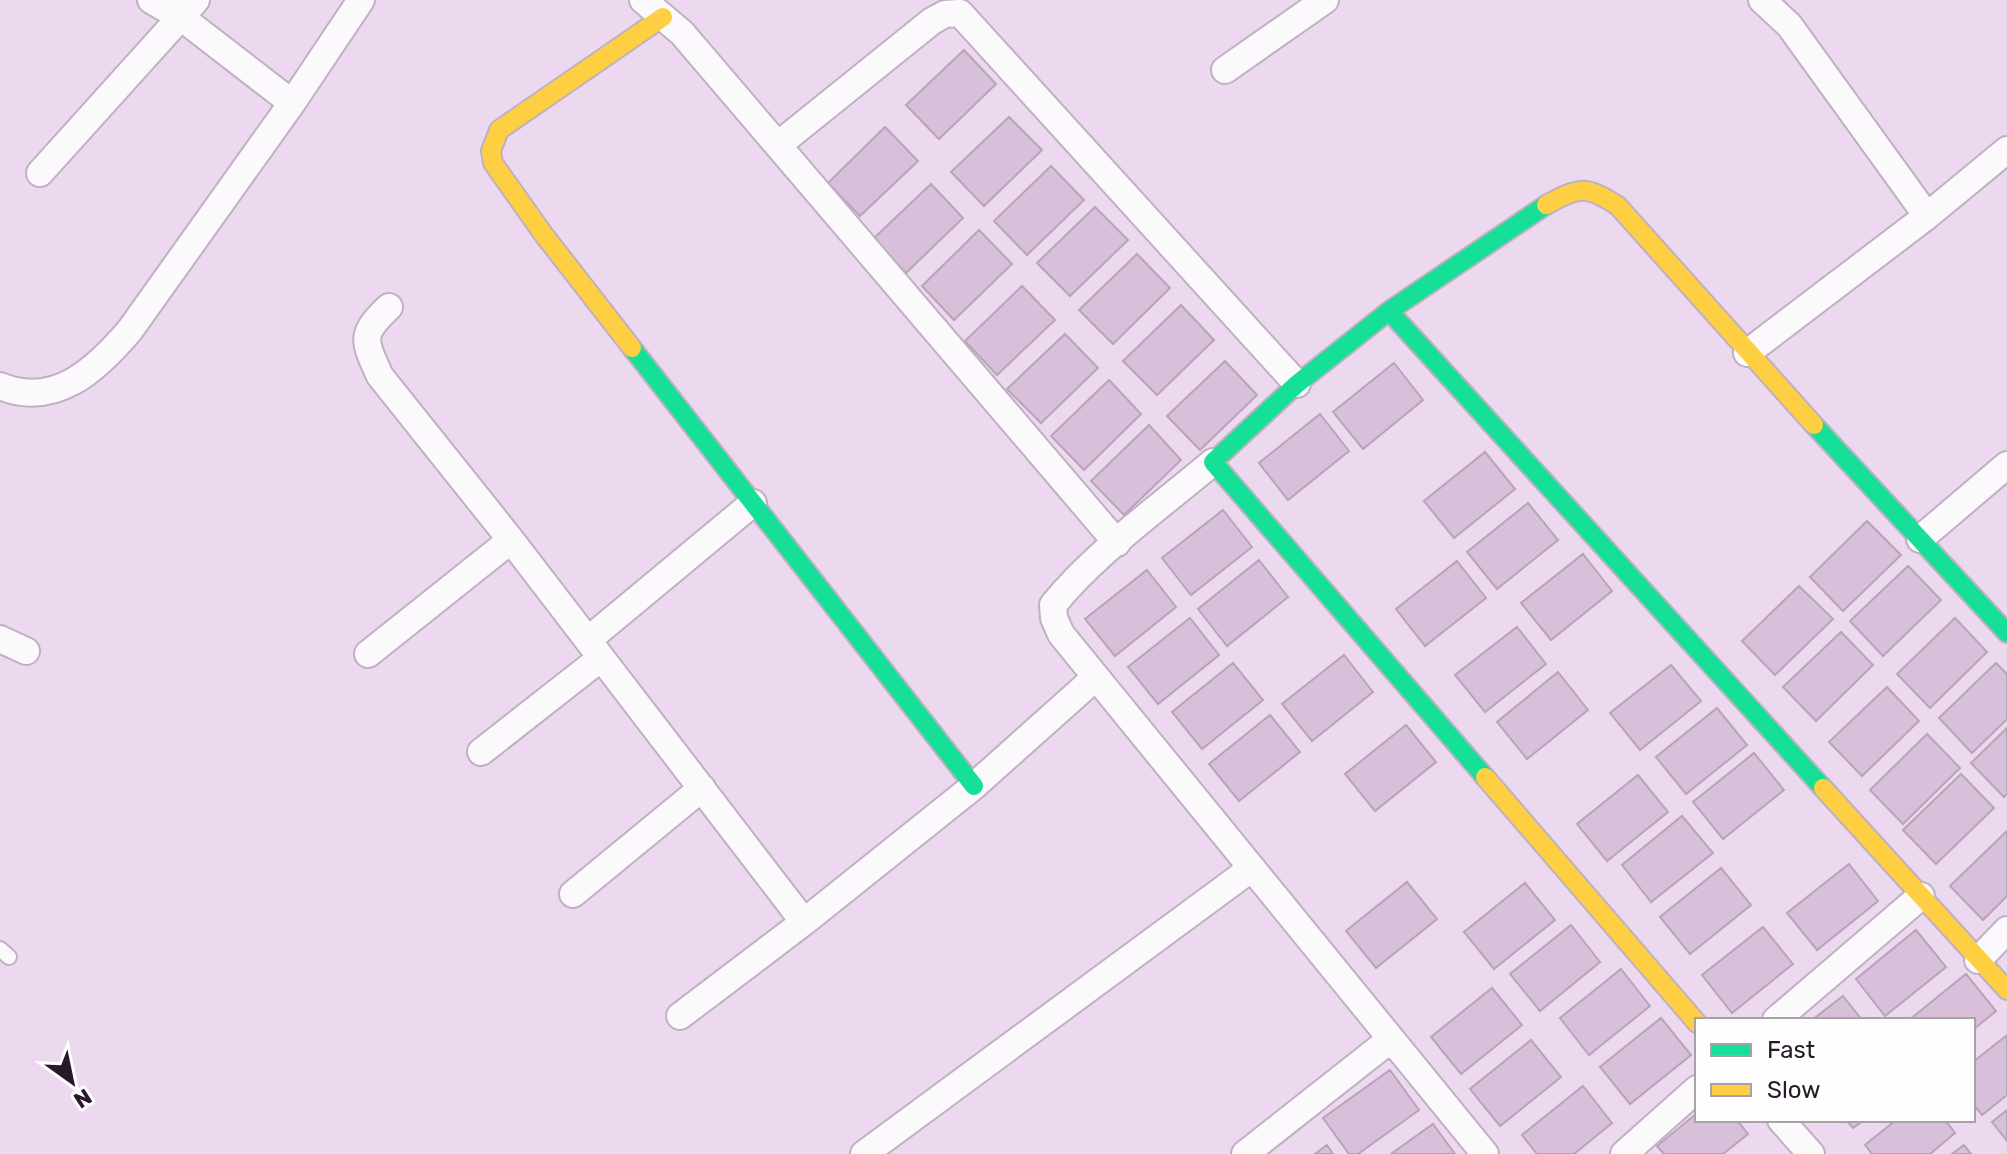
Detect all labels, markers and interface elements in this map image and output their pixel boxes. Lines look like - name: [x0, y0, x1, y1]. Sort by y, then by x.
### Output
- legend: [1695, 1018, 1975, 1122]
- text: Fast: [1767, 1036, 1815, 1064]
- north arrow: [32, 1042, 112, 1122]
- text: Slow: [1767, 1076, 1820, 1104]
- text: N: [69, 1083, 97, 1114]

